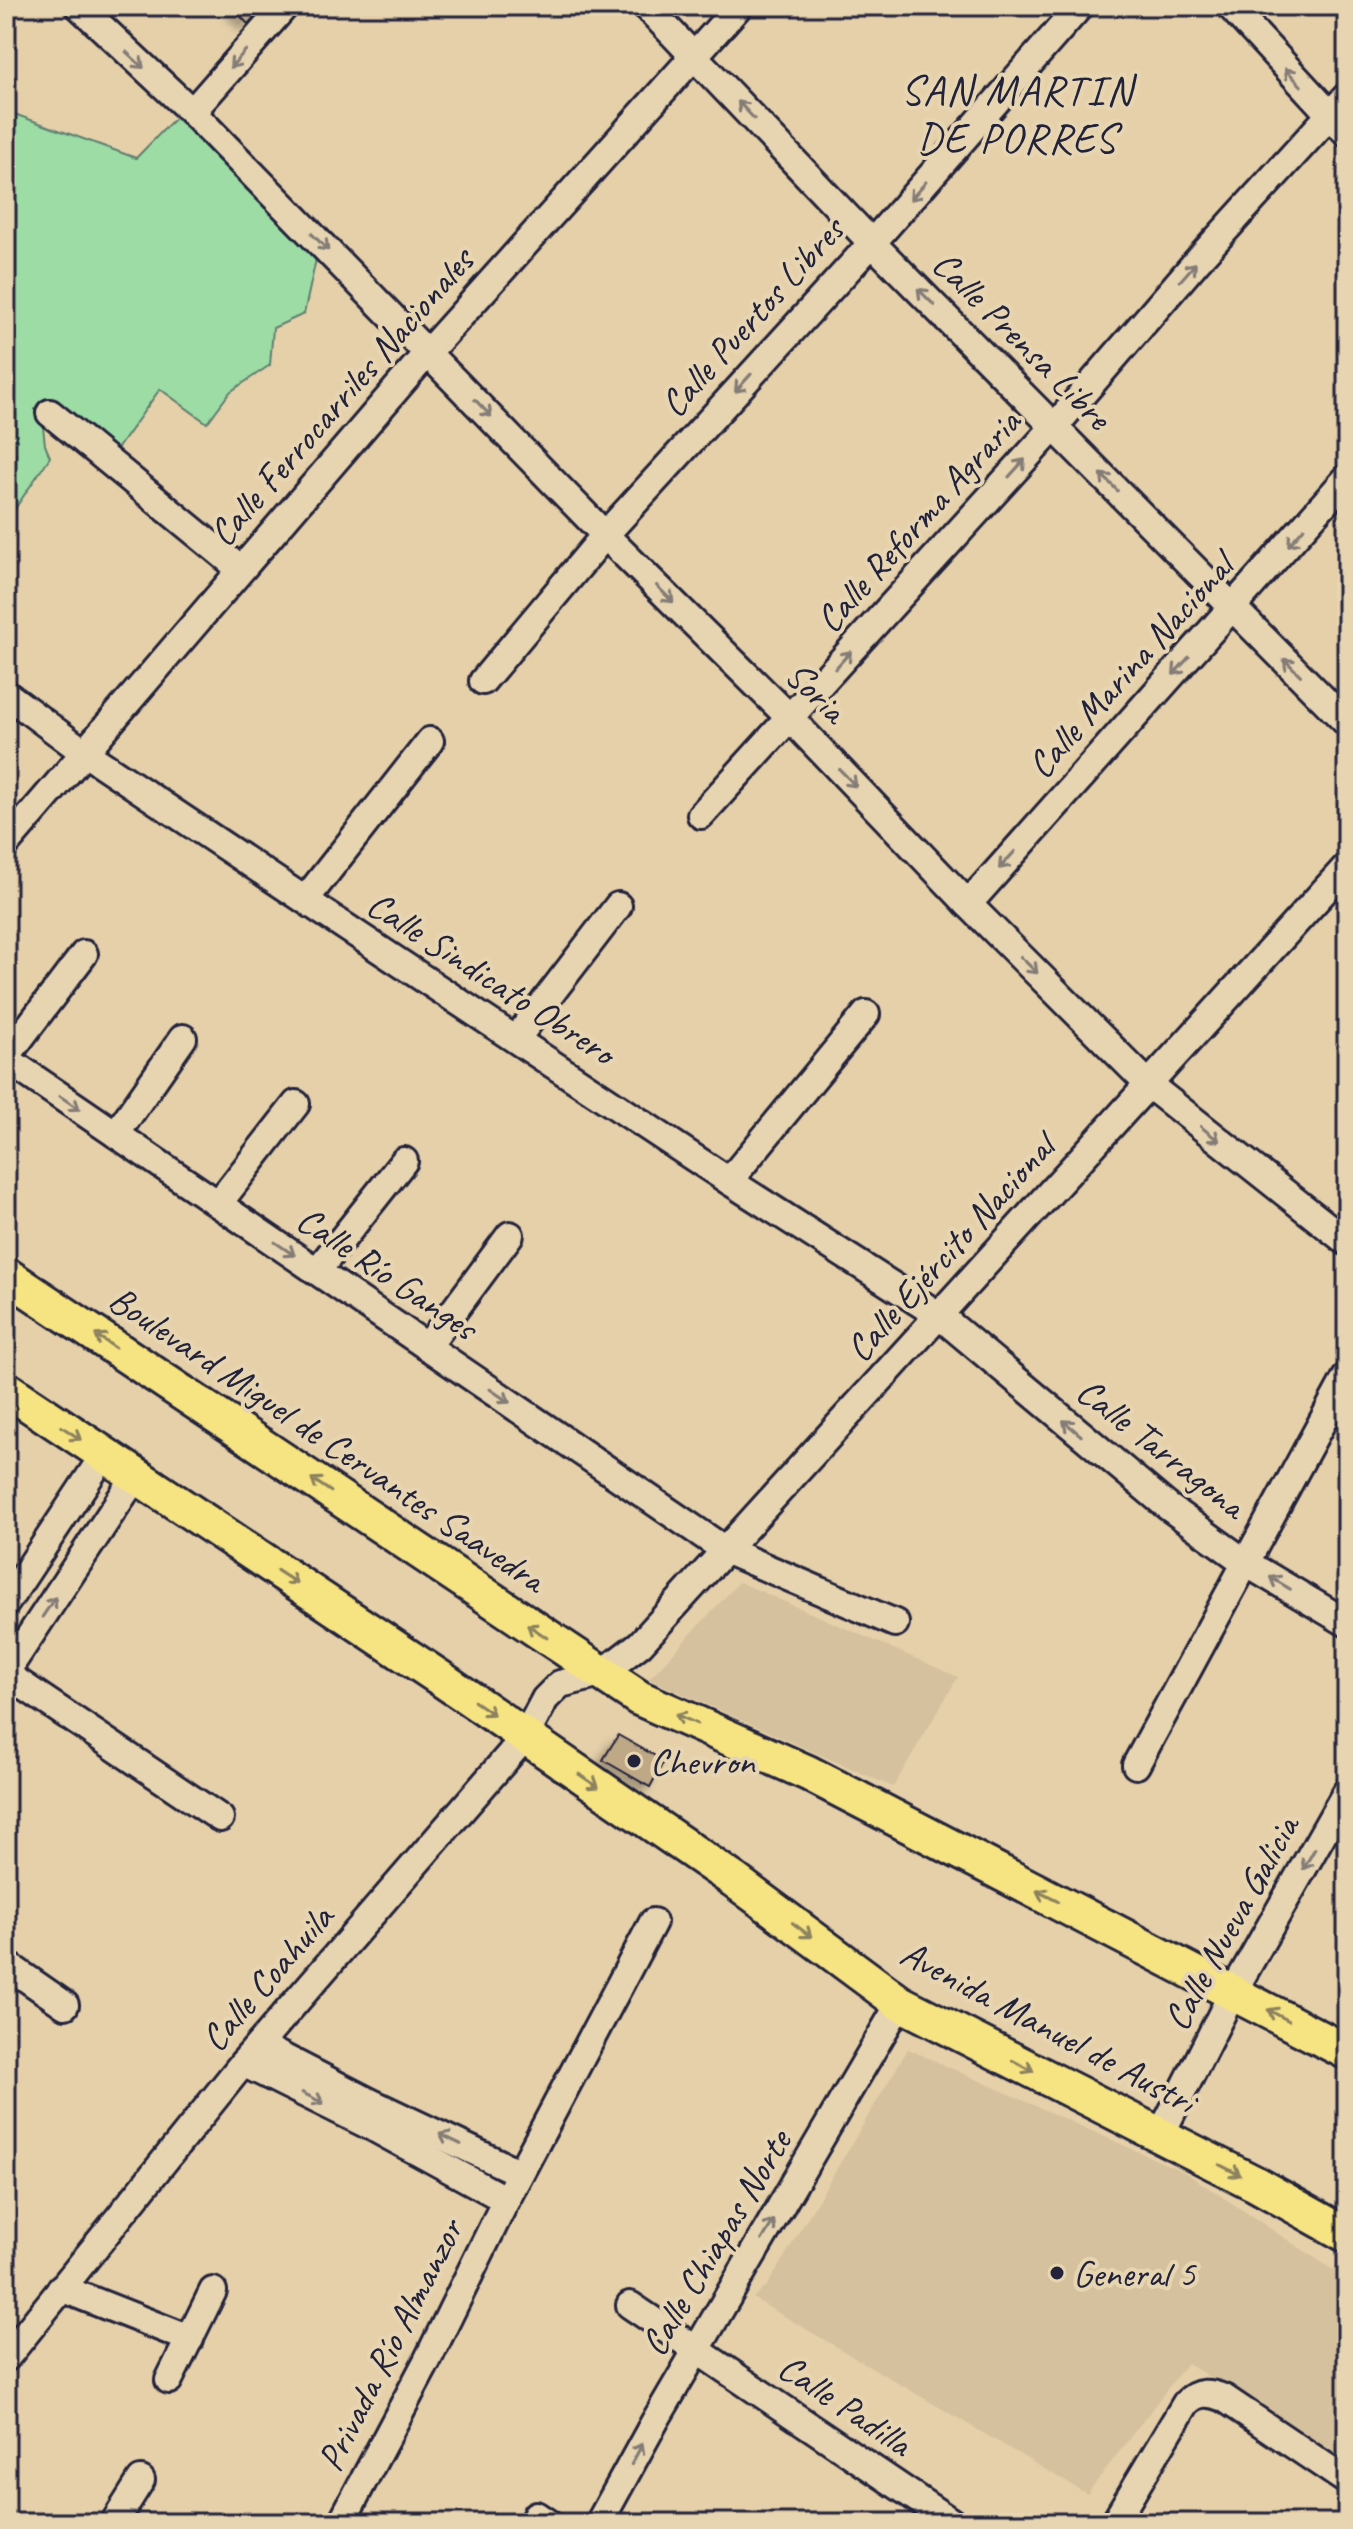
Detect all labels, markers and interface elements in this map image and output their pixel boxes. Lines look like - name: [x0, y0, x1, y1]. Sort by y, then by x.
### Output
- one-way arrow: [230, 49, 248, 69]
- one-way arrow: [125, 50, 145, 69]
- district label: SAN MARTIN DE PORRES: [901, 64, 1137, 165]
- one-way arrow: [1284, 67, 1303, 87]
- one-way arrow: [737, 101, 756, 120]
- one-way arrow: [909, 180, 927, 200]
- street label: Calle Puertos Libres: [650, 205, 856, 427]
- one-way arrow: [310, 232, 329, 251]
- street label: Calle Ferrocarriles Nacionales: [199, 235, 486, 556]
- street label: Calle Prensa Libre: [923, 241, 1123, 441]
- one-way arrow: [1179, 262, 1197, 282]
- one-way arrow: [917, 288, 937, 308]
- one-way arrow: [735, 373, 753, 393]
- one-way arrow: [473, 398, 492, 418]
- street label: Calle Reforma Agraria: [806, 398, 1032, 642]
- one-way arrow: [1008, 458, 1026, 478]
- one-way arrow: [1100, 473, 1119, 493]
- one-way arrow: [1287, 526, 1305, 546]
- street label: Calle Marina Nacional: [1017, 539, 1247, 788]
- one-way arrow: [655, 584, 674, 603]
- street label: Soria: [775, 651, 859, 735]
- one-way arrow: [833, 651, 851, 671]
- one-way arrow: [1172, 656, 1190, 676]
- one-way arrow: [1282, 658, 1302, 677]
- one-way arrow: [838, 768, 857, 787]
- one-way arrow: [999, 850, 1017, 870]
- street label: Calle Sindicato Obrero: [358, 880, 627, 1078]
- one-way arrow: [1019, 955, 1038, 974]
- one-way arrow: [59, 1095, 81, 1111]
- street label: Calle Ejército Nacional: [836, 1120, 1069, 1371]
- one-way arrow: [1200, 1124, 1221, 1142]
- street label: Calle Río Ganges: [288, 1196, 489, 1352]
- one-way arrow: [274, 1241, 296, 1258]
- street label: Boulevard Miguel de Cervantes Saavedra: [100, 1275, 557, 1605]
- one-way arrow: [94, 1332, 117, 1348]
- street label: Calle Tarragona: [1067, 1367, 1258, 1531]
- one-way arrow: [488, 1388, 510, 1404]
- one-way arrow: [1062, 1419, 1083, 1437]
- one-way arrow: [59, 1425, 81, 1441]
- one-way arrow: [310, 1477, 332, 1494]
- one-way arrow: [275, 1570, 298, 1586]
- one-way arrow: [1269, 1575, 1292, 1591]
- one-way arrow: [41, 1596, 58, 1618]
- one-way arrow: [526, 1622, 548, 1639]
- one-way arrow: [473, 1700, 495, 1717]
- one-way arrow: [674, 1710, 699, 1725]
- place label: Chevron: [650, 1738, 757, 1785]
- marker: Chevron: [625, 1752, 643, 1770]
- one-way arrow: [578, 1773, 600, 1789]
- street label: Calle Nueva Galicia: [1153, 1805, 1311, 2038]
- one-way arrow: [1300, 1847, 1316, 1870]
- one-way arrow: [1036, 1887, 1060, 1903]
- street label: Calle Coahuila: [191, 1893, 345, 2061]
- one-way arrow: [791, 1922, 812, 1939]
- street label: Avenida Manuel de Austri: [893, 1930, 1208, 2127]
- one-way arrow: [1267, 2007, 1290, 2023]
- one-way arrow: [1010, 2059, 1034, 2075]
- one-way arrow: [301, 2091, 324, 2106]
- street label: Calle Chiapas Norte: [630, 2119, 803, 2364]
- one-way arrow: [438, 2131, 462, 2146]
- one-way arrow: [1218, 2163, 1241, 2178]
- street label: Privada Río Almanzor: [306, 2209, 475, 2479]
- one-way arrow: [760, 2219, 776, 2242]
- place label: General 5: [1073, 2250, 1197, 2297]
- marker: General 5: [1048, 2264, 1066, 2282]
- street label: Calle Padilla: [769, 2343, 923, 2468]
- one-way arrow: [629, 2443, 645, 2467]

